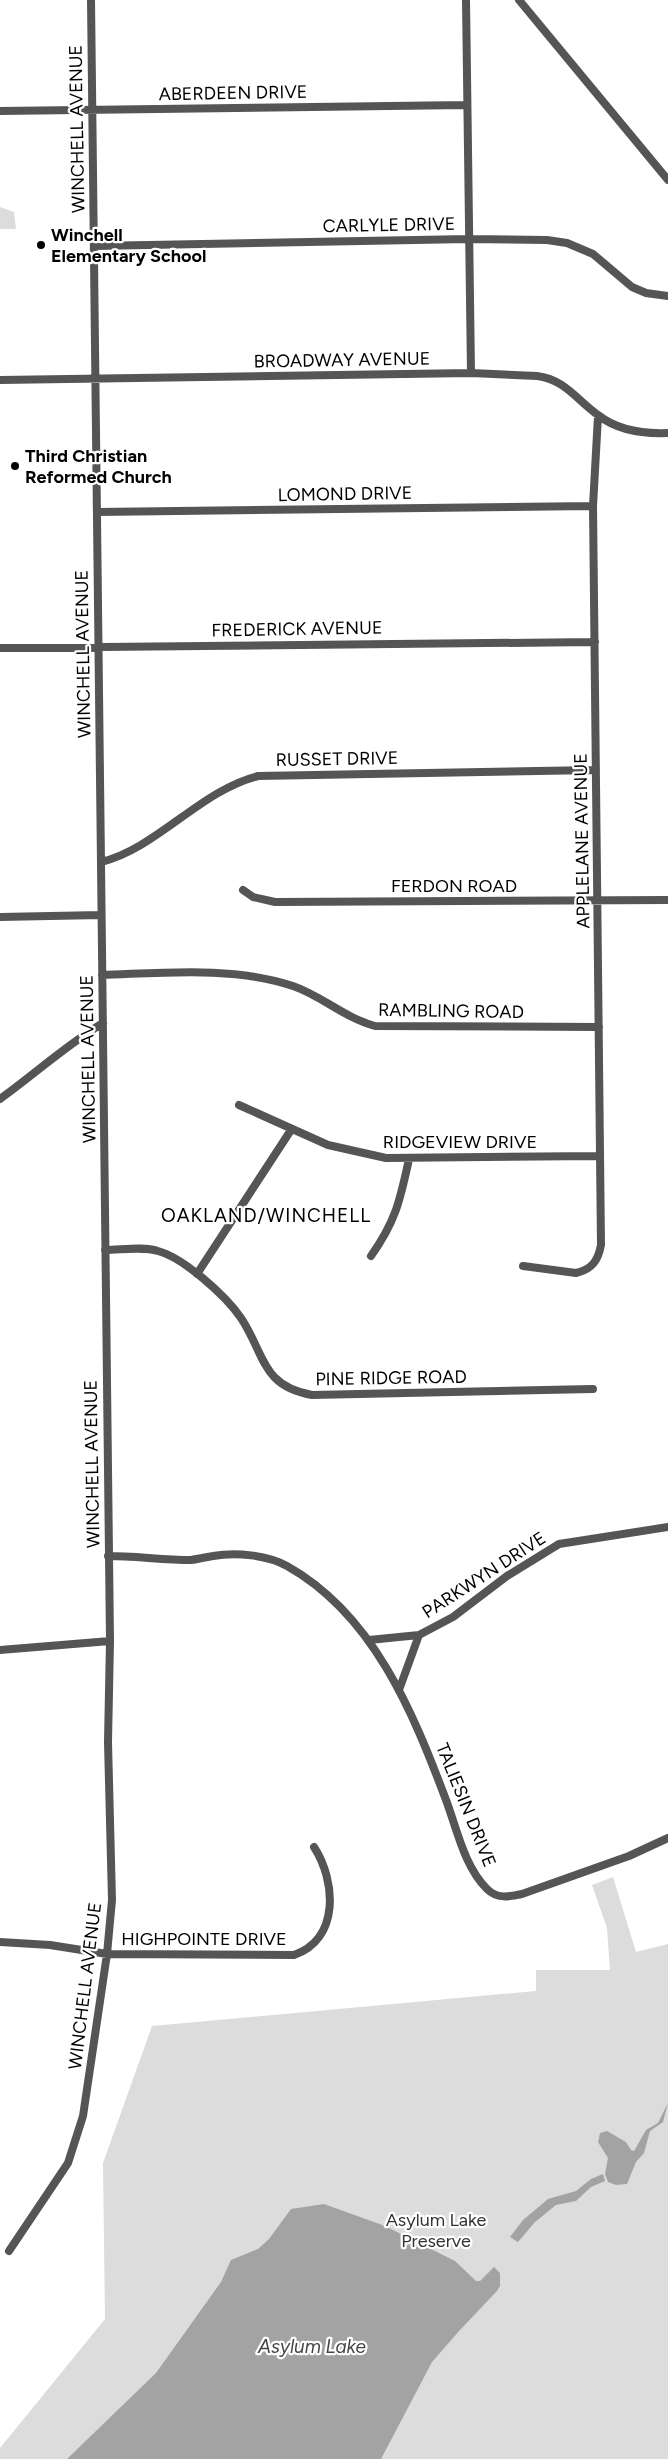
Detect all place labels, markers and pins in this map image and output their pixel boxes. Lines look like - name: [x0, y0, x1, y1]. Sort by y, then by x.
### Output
- place label: Winchell Elementary School: [51, 224, 206, 267]
- marker: Winchell Elementary School: [35, 239, 47, 251]
- place label: Third Christian Reformed Church: [25, 445, 172, 488]
- marker: Third Christian Reformed Church: [9, 460, 21, 472]

